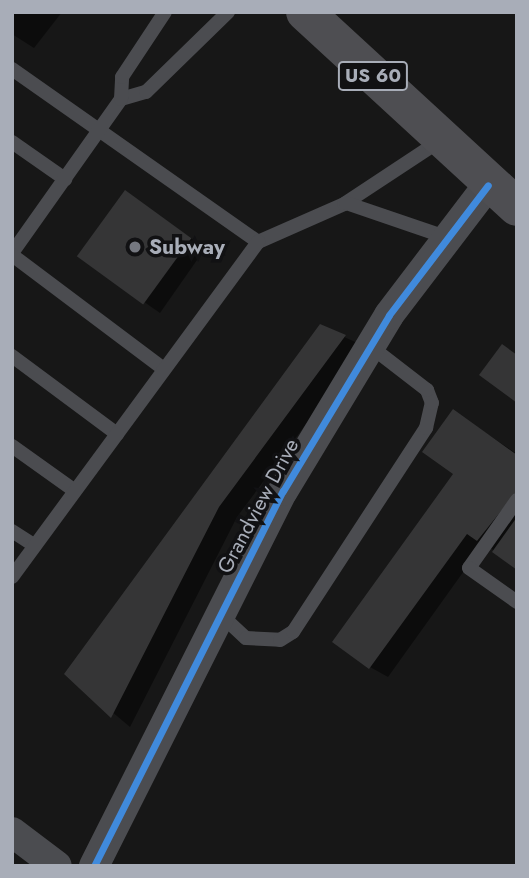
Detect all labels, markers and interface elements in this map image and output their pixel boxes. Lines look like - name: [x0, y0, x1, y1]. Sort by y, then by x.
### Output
- road number: US 60: [336, 60, 410, 92]
- place label: Subway: [149, 234, 225, 260]
- marker: Subway: [127, 239, 143, 255]
- street label: Grandview Drive: [212, 434, 304, 578]

